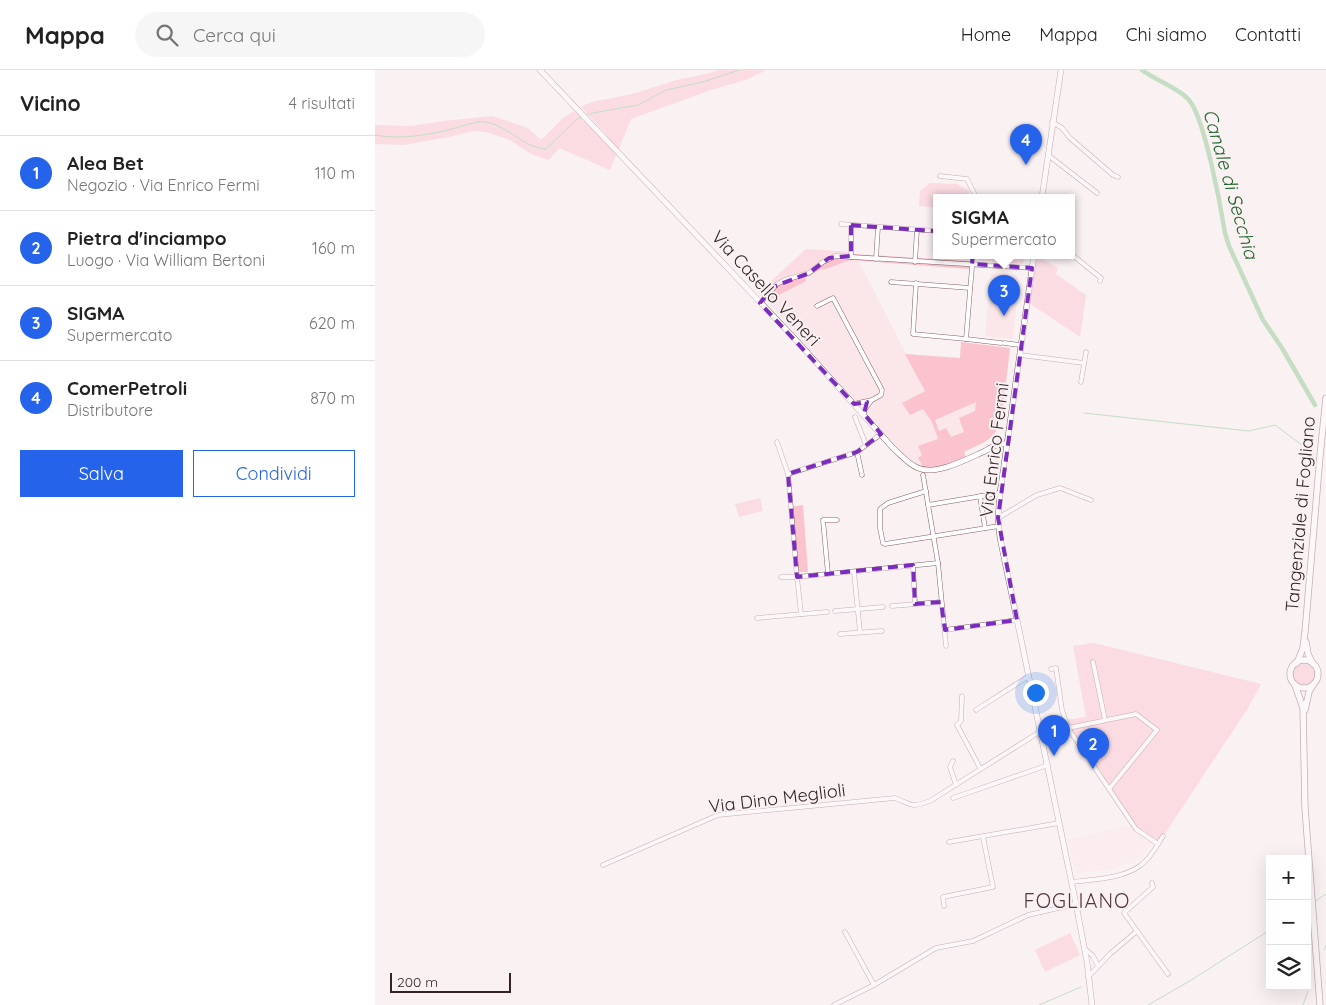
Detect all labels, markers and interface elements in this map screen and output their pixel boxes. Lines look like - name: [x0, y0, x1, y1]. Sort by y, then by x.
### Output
- search box: [135, 12, 485, 57]
- text: Mappa: [25, 20, 105, 50]
- icon: search: [153, 21, 181, 49]
- text: Cerca qui: [193, 23, 276, 47]
- text: Home: [961, 23, 1011, 46]
- text: Mappa: [1039, 23, 1098, 46]
- text: Chi siamo: [1126, 23, 1207, 46]
- text: Contatti: [1235, 23, 1301, 46]
- text: Vicino: [20, 90, 81, 116]
- text: 4 risultati: [288, 93, 355, 113]
- water label: Canale di Secchia: [1198, 106, 1264, 263]
- pin: 4: [1010, 124, 1042, 165]
- text: Alea Bet: [67, 151, 144, 175]
- text: 1: [33, 163, 39, 183]
- text: 110 m: [315, 163, 355, 183]
- text: Negozio · Via Enrico Fermi: [67, 175, 260, 195]
- popup: [933, 194, 1075, 259]
- text: SIGMA: [951, 205, 1009, 229]
- street label: Via Casello Veneri: [706, 225, 826, 351]
- text: Pietra d'inciampo: [67, 226, 227, 250]
- text: Supermercato: [951, 229, 1057, 249]
- text: 2: [31, 238, 41, 258]
- text: 160 m: [312, 238, 355, 258]
- text: Luogo · Via William Bertoni: [67, 250, 265, 270]
- pin: 3: [988, 275, 1020, 316]
- text: SIGMA: [67, 301, 125, 325]
- text: 3: [32, 313, 40, 333]
- text: 620 m: [309, 313, 355, 333]
- text: Supermercato: [67, 325, 172, 345]
- text: ComerPetroli: [67, 376, 187, 400]
- street label: Via Enrico Fermi: [974, 381, 1014, 519]
- text: 4: [31, 388, 41, 408]
- text: 870 m: [310, 388, 355, 408]
- text: Distributore: [67, 400, 153, 420]
- street label: Tangenziale di Fogliano: [1280, 415, 1320, 613]
- button: Salva: [20, 450, 183, 497]
- button: Condividi: [193, 450, 355, 497]
- your location: [1023, 680, 1049, 706]
- pin: 1: [1038, 715, 1070, 756]
- pin: 2: [1077, 728, 1109, 769]
- street label: Via Dino Meglioli: [707, 778, 847, 818]
- map controls: [1266, 855, 1311, 990]
- button: +: [1266, 855, 1311, 900]
- district label: FOGLIANO: [1024, 888, 1130, 913]
- button: −: [1266, 900, 1311, 945]
- button: layers: [1266, 945, 1311, 990]
- scale bar: [390, 970, 511, 993]
- text: 200 m: [397, 973, 438, 991]

